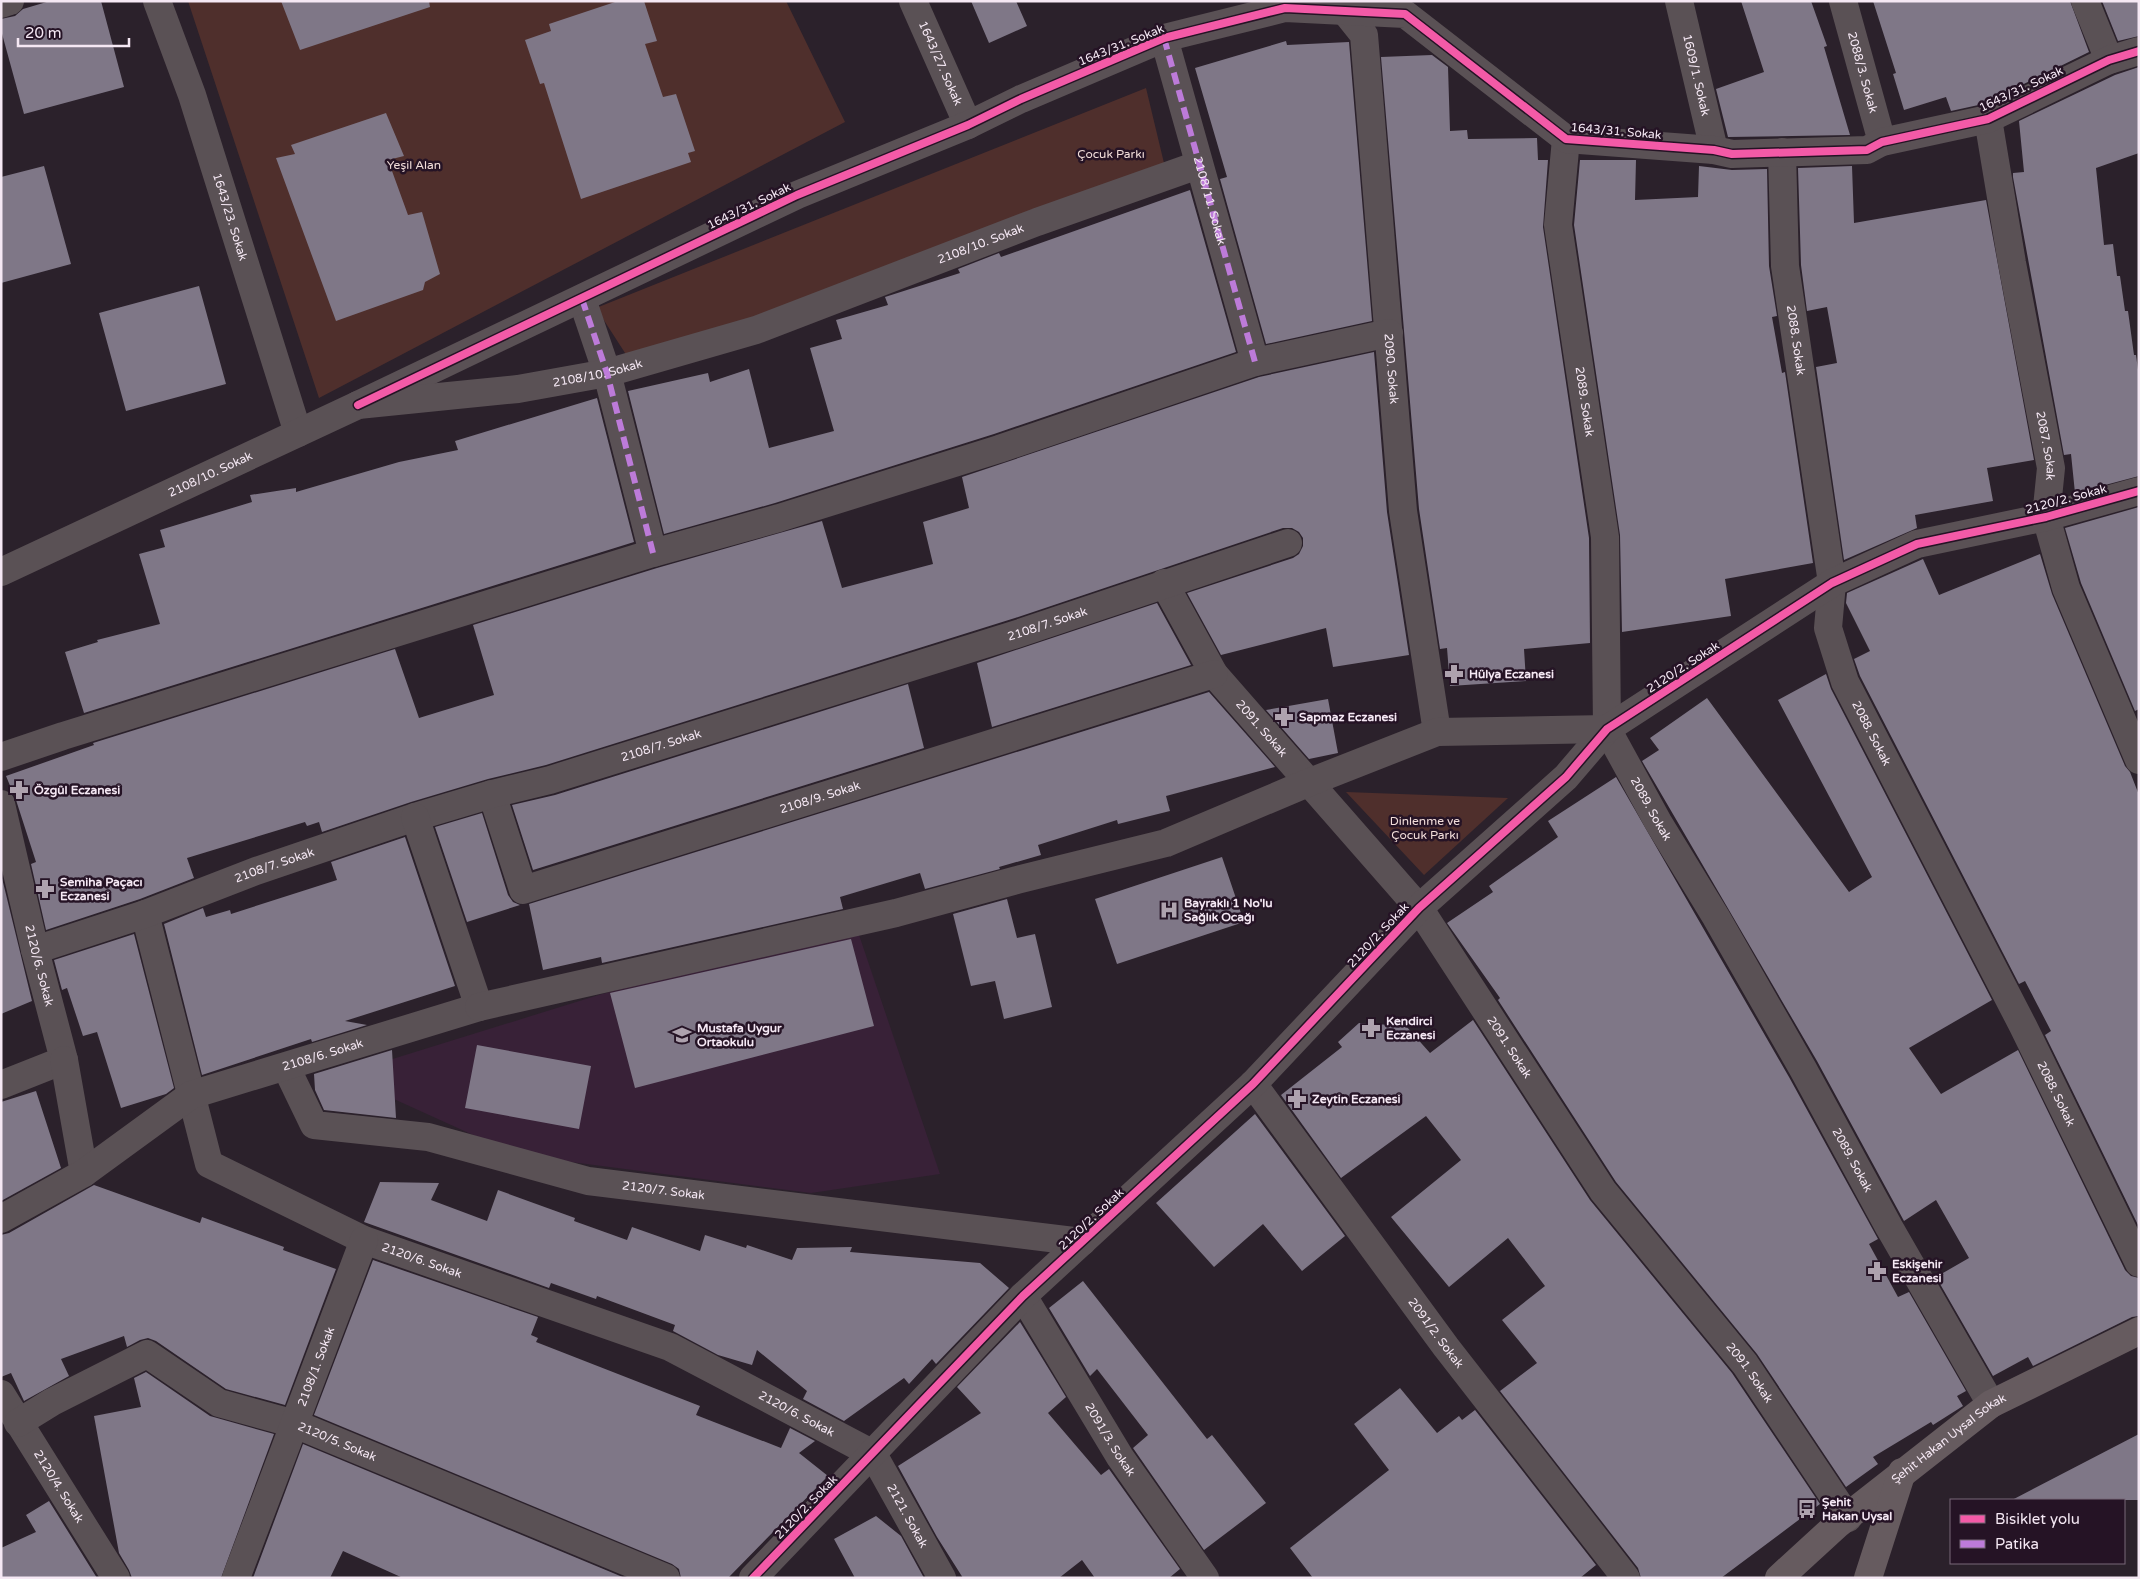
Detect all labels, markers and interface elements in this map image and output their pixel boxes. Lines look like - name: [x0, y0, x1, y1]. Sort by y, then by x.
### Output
- scale bar: [18, 15, 129, 47]
- street label: 1643/27. Sokak: [916, 19, 966, 108]
- street label: 1643/31. Sokak: [1076, 21, 1166, 69]
- text: 20 m: [25, 24, 62, 42]
- street label: 2088/3. Sokak: [1845, 30, 1881, 115]
- street label: 1609/1. Sokak: [1680, 33, 1713, 118]
- street label: 1643/31. Sokak: [1977, 63, 2066, 115]
- street label: 1643/31. Sokak: [1570, 120, 1662, 142]
- park label: Çocuk Parkı: [1077, 147, 1145, 161]
- street label: 2108/11. Sokak: [1191, 155, 1229, 247]
- park label: Yeşil Alan: [387, 158, 441, 172]
- street label: 1643/23. Sokak: [210, 171, 251, 263]
- street label: 1643/31. Sokak: [705, 180, 793, 232]
- street label: 2108/10. Sokak: [935, 221, 1026, 267]
- street label: 2088. Sokak: [1784, 304, 1808, 377]
- street label: 2090. Sokak: [1381, 333, 1401, 405]
- street label: 2108/10. Sokak: [552, 356, 644, 390]
- street label: 2089. Sokak: [1572, 366, 1597, 438]
- street label: 2087. Sokak: [2033, 410, 2058, 482]
- street label: 2108/10. Sokak: [166, 448, 255, 500]
- street label: 2120/2. Sokak: [2024, 481, 2109, 517]
- street label: 2108/7. Sokak: [1006, 604, 1089, 644]
- street label: 2120/2. Sokak: [1644, 638, 1722, 696]
- pharmacy icon: Hülya Eczanesi: [1443, 663, 1465, 685]
- place label: Hülya Eczanesi: [1469, 667, 1554, 682]
- street label: 2091. Sokak: [1233, 697, 1290, 760]
- street label: 2088. Sokak: [1849, 699, 1894, 768]
- pharmacy icon: Sapmaz Eczanesi: [1273, 706, 1295, 728]
- place label: Sapmaz Eczanesi: [1299, 710, 1397, 725]
- street label: 2108/7. Sokak: [619, 726, 703, 764]
- street label: 2089. Sokak: [1628, 774, 1675, 843]
- street label: 2108/9. Sokak: [778, 778, 862, 816]
- pharmacy icon: Özgül Eczanesi: [8, 779, 30, 801]
- place label: Özgül Eczanesi: [34, 783, 120, 798]
- park label: Dinlenme ve Çocuk Parkı: [1390, 814, 1460, 842]
- street label: 2108/7. Sokak: [233, 845, 316, 886]
- place label: Semiha Paçacı Eczanesi: [60, 875, 142, 903]
- pharmacy icon: Semiha Paçacı Eczanesi: [34, 878, 56, 900]
- place label: Bayraklı 1 No'lu Sağlık Ocağı: [1184, 896, 1273, 925]
- hospital icon: Bayraklı 1 No'lu Sağlık Ocağı: [1158, 899, 1180, 921]
- street label: 2120/2. Sokak: [1344, 899, 1412, 970]
- street label: 2120/6. Sokak: [22, 923, 57, 1008]
- place label: Kendirci Eczanesi: [1386, 1014, 1435, 1042]
- street label: 2091. Sokak: [1484, 1014, 1535, 1081]
- pharmacy icon: Kendirci Eczanesi: [1360, 1017, 1382, 1039]
- place label: Mustafa Uygur Ortaokulu: [697, 1021, 782, 1049]
- school or university icon: Mustafa Uygur Ortaokulu: [671, 1024, 693, 1046]
- street label: 2108/6. Sokak: [281, 1036, 365, 1074]
- street label: 2088. Sokak: [2034, 1059, 2078, 1129]
- pharmacy icon: Zeytin Eczanesi: [1286, 1088, 1308, 1110]
- place label: Zeytin Eczanesi: [1312, 1092, 1401, 1107]
- street label: 2089. Sokak: [1829, 1126, 1876, 1195]
- street label: 2120/7. Sokak: [621, 1178, 706, 1202]
- street label: 2120/2. Sokak: [1056, 1185, 1127, 1253]
- street label: 2120/6. Sokak: [380, 1240, 464, 1281]
- place label: Eskişehir Eczanesi: [1892, 1257, 1943, 1285]
- pharmacy icon: Eskişehir Eczanesi: [1866, 1260, 1888, 1282]
- street label: 2091/2. Sokak: [1405, 1295, 1467, 1371]
- street label: 2108/1. Sokak: [295, 1325, 338, 1408]
- street label: 2091. Sokak: [1723, 1340, 1776, 1406]
- street label: 2120/6. Sokak: [756, 1388, 837, 1440]
- street label: Şehit Hakan Uysal Sokak: [1889, 1391, 2009, 1486]
- street label: 2091/3. Sokak: [1082, 1400, 1139, 1479]
- street label: 2120/5. Sokak: [296, 1419, 379, 1464]
- street label: 2120/4. Sokak: [31, 1448, 87, 1526]
- street label: 2120/2. Sokak: [772, 1472, 840, 1542]
- street label: 2121. Sokak: [884, 1481, 931, 1551]
- place label: Şehit Hakan Uysal: [1822, 1495, 1892, 1524]
- bus stop icon: Şehit Hakan Uysal: [1796, 1498, 1818, 1520]
- legend: [1950, 1499, 2125, 1564]
- text: Bisiklet yolu: [1995, 1510, 2080, 1528]
- text: Patika: [1995, 1535, 2039, 1553]

